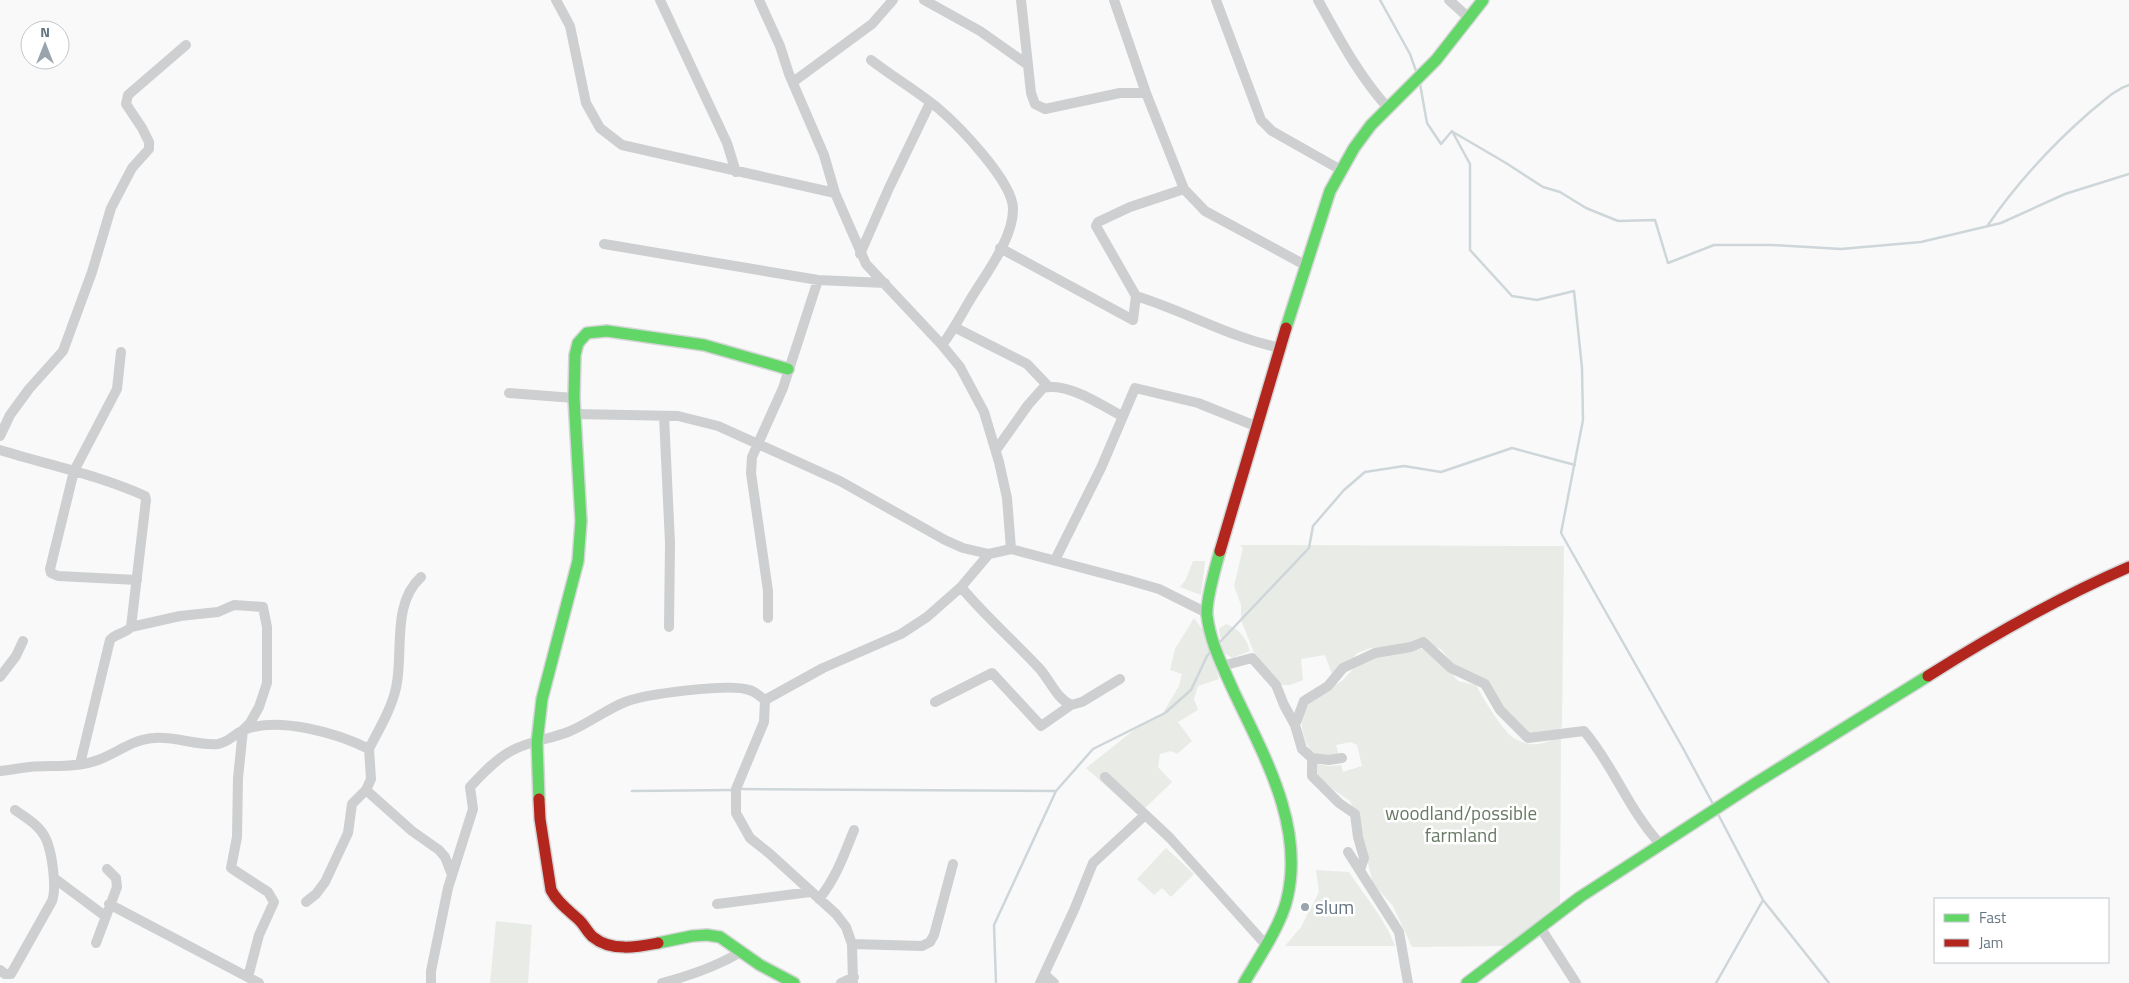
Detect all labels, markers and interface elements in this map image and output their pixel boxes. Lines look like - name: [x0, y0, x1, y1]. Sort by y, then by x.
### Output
- north arrow: [20, 20, 70, 70]
- text: N: [40, 21, 50, 42]
- park label: woodland/possible farmland: [1385, 798, 1537, 849]
- place label: slum: [1315, 892, 1354, 921]
- legend: [1934, 898, 2109, 963]
- marker: slum: [1299, 901, 1311, 913]
- text: Fast: [1979, 906, 2007, 929]
- text: Jam: [1979, 931, 2003, 954]

